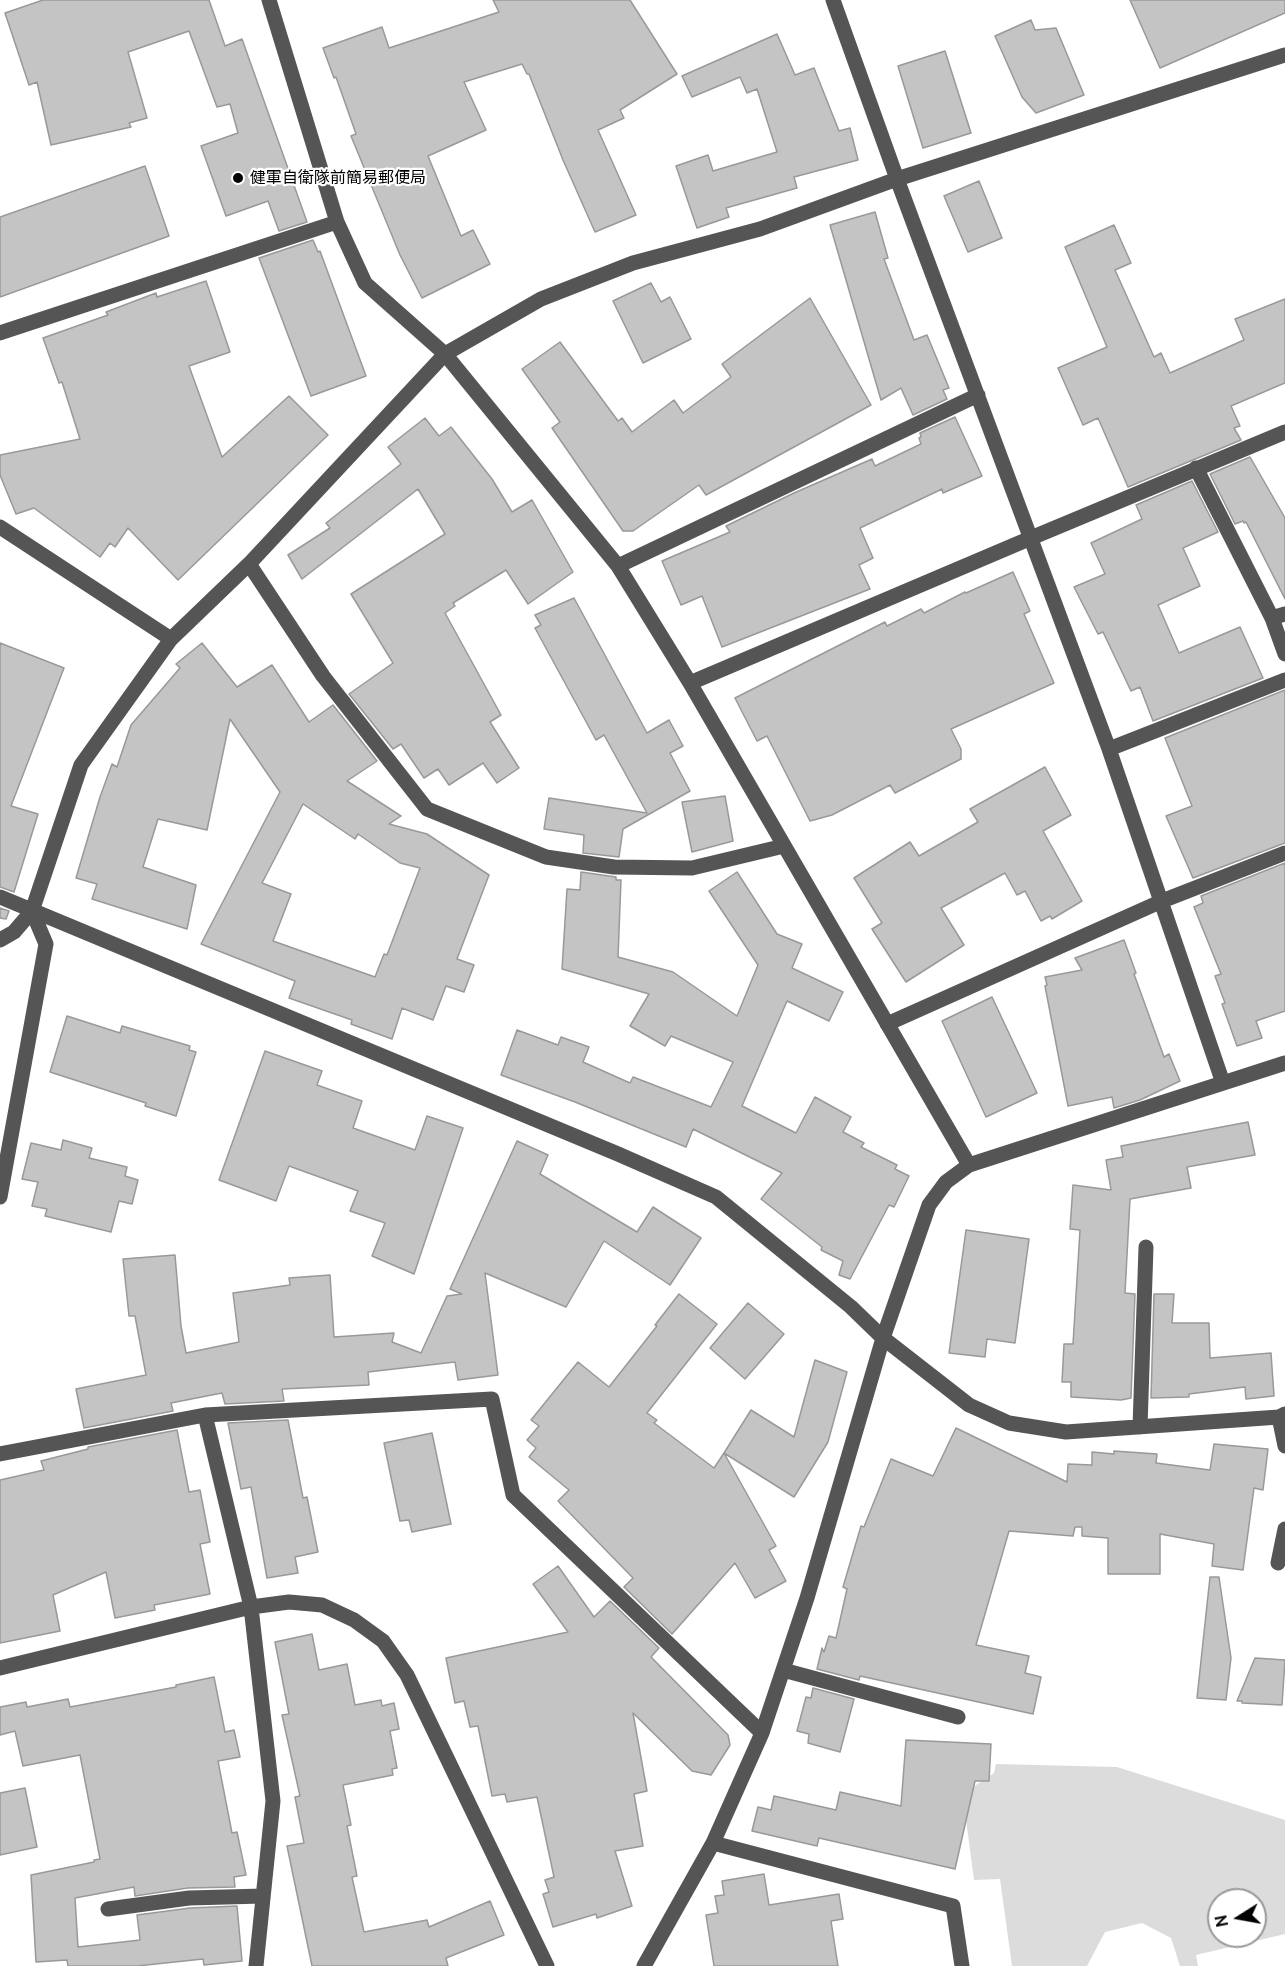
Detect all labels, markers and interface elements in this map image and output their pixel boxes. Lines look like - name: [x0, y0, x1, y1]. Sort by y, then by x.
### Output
- place label: 健軍自衛隊前簡易郵便局: [250, 168, 426, 188]
- marker: 健軍自衛隊前簡易郵便局: [231, 171, 245, 185]
- north arrow: [1207, 1888, 1267, 1948]
- text: N: [1211, 1913, 1231, 1929]

